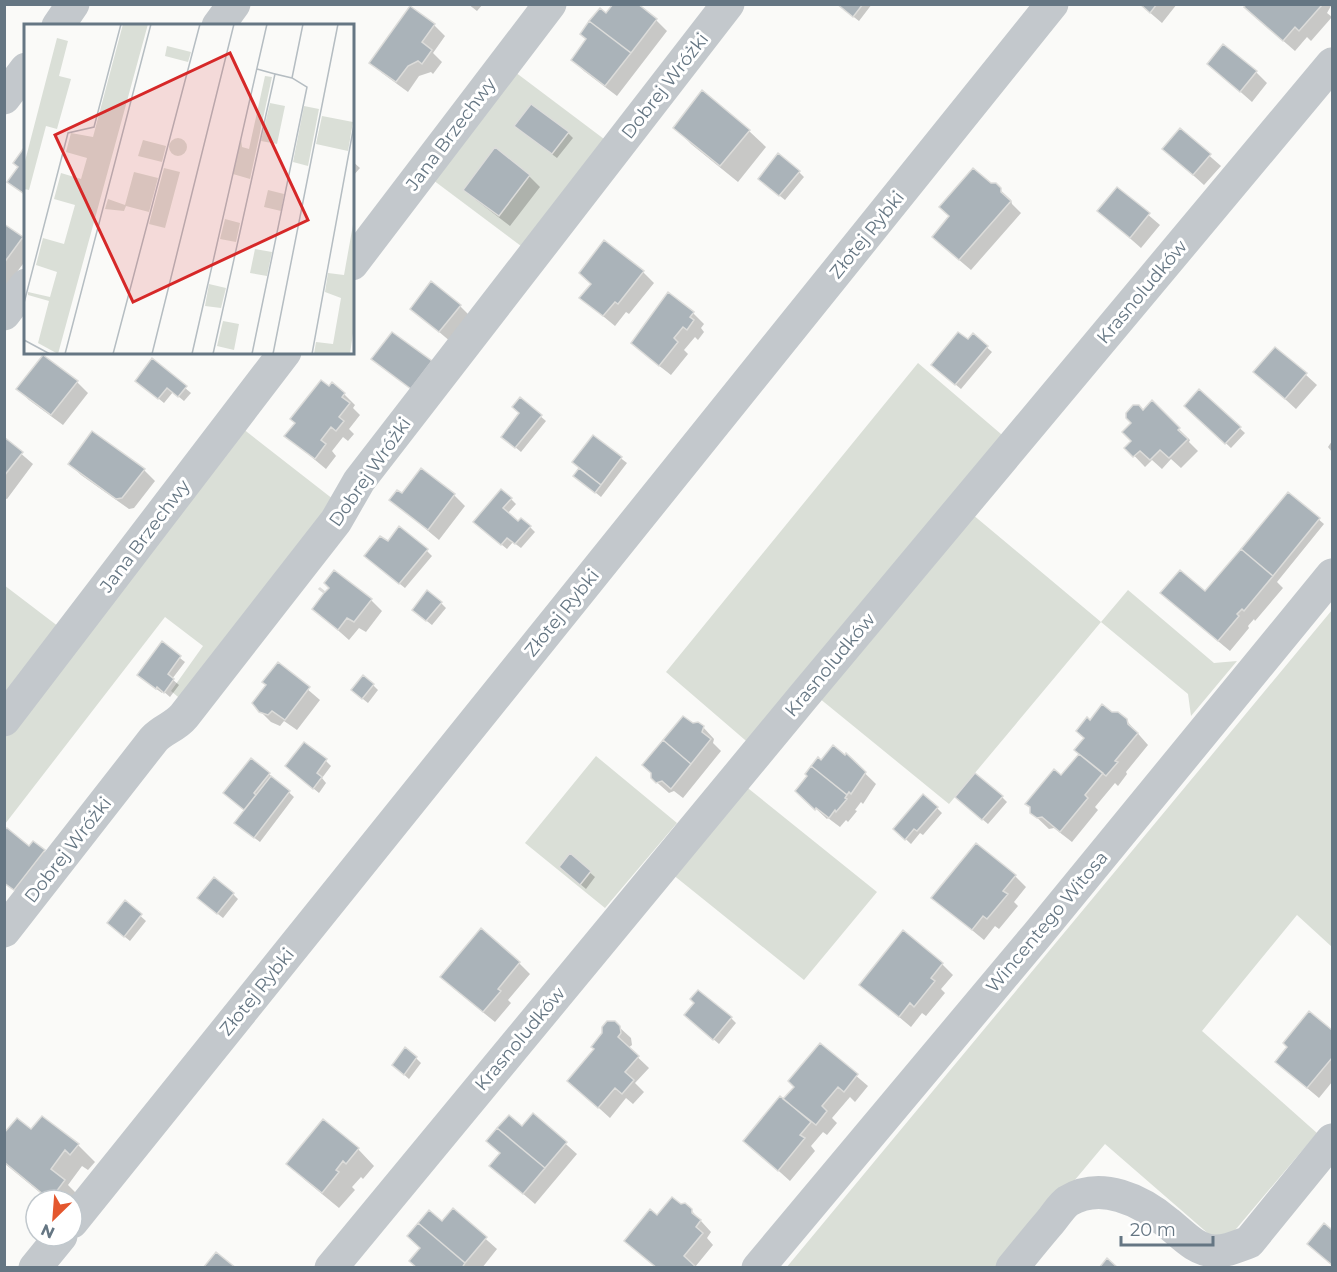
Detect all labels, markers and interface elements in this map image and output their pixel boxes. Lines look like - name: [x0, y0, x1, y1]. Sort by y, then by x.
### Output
- inset map: [24, 24, 354, 354]
- street label: Dobrej Wróżki: [617, 29, 713, 143]
- street label: Jana Brzechwy: [401, 73, 501, 195]
- street label: Złotej Rybki: [825, 187, 909, 283]
- street label: Krasnoludków: [1092, 236, 1192, 348]
- street label: Dobrej Wróżki: [324, 413, 416, 531]
- street label: Jana Brzechwy: [95, 475, 195, 597]
- street label: Złotej Rybki: [520, 565, 604, 661]
- street label: Krasnoludków: [780, 609, 880, 721]
- street label: Dobrej Wróżki: [20, 793, 116, 907]
- street label: Wincentego Witosa: [981, 847, 1113, 997]
- street label: Złotej Rybki: [215, 944, 299, 1040]
- street label: Krasnoludków: [470, 983, 570, 1095]
- north arrow: [24, 1188, 84, 1248]
- scale bar: [1121, 1209, 1212, 1247]
- text: 20 m: [1130, 1219, 1176, 1241]
- text: N: [38, 1220, 58, 1242]

